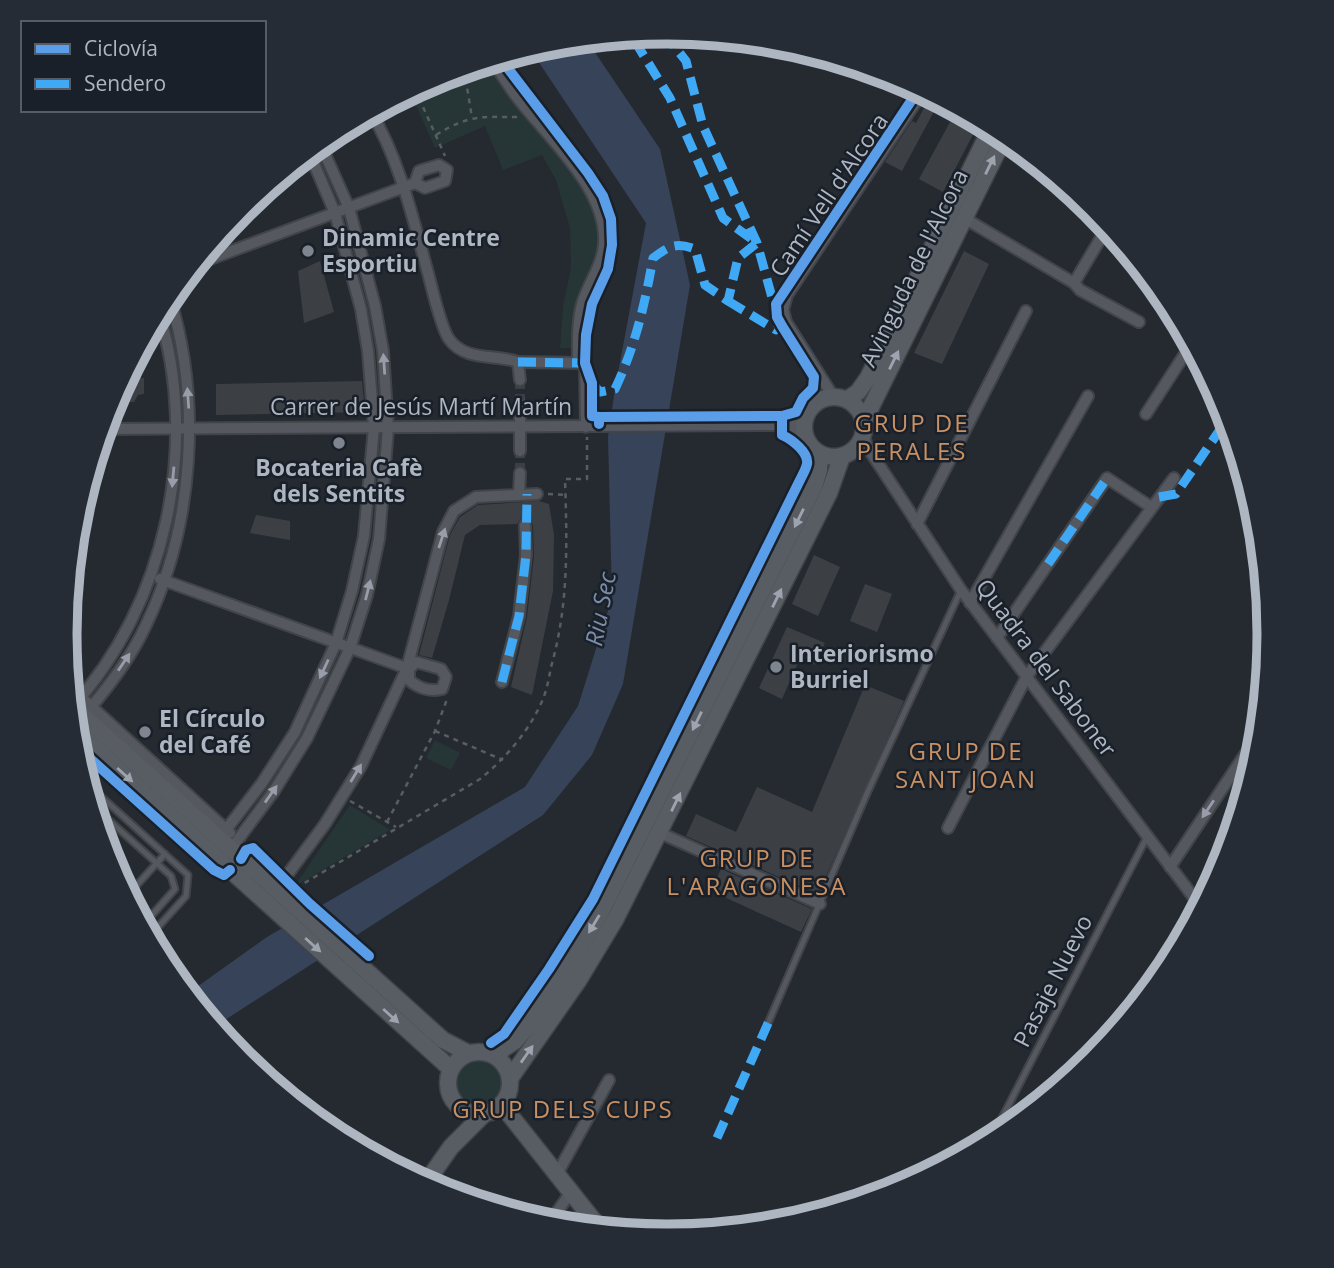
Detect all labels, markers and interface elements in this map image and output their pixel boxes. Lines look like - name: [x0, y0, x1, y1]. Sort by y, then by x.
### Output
- legend: [21, 21, 266, 112]
- text: Ciclovía: [84, 34, 158, 62]
- text: Sendero: [84, 69, 166, 97]
- street label: Camí Vell d'Alcora: [761, 106, 895, 283]
- one-way arrow: [985, 155, 996, 175]
- street label: Avinguda de l'Alcora: [851, 163, 975, 372]
- place label: Dinamic Centre Esportiu: [322, 221, 500, 279]
- marker: Dinamic Centre Esportiu: [300, 243, 316, 259]
- one-way arrow: [888, 350, 900, 370]
- one-way arrow: [379, 353, 390, 375]
- one-way arrow: [182, 387, 193, 409]
- street label: Carrer de Jesús Martí Martín: [270, 390, 572, 422]
- district label: GRUP DE PERALES: [854, 406, 970, 467]
- marker: Bocateria Cafè dels Sentits: [331, 435, 347, 451]
- place label: Bocateria Cafè dels Sentits: [255, 451, 423, 509]
- one-way arrow: [167, 467, 178, 489]
- one-way arrow: [793, 508, 804, 528]
- one-way arrow: [437, 527, 448, 548]
- water label: Riu Sec: [576, 568, 623, 649]
- street label: Quadra del Saboner: [969, 572, 1125, 764]
- one-way arrow: [363, 579, 374, 601]
- one-way arrow: [771, 588, 782, 608]
- place label: Interiorismo Burriel: [790, 637, 934, 695]
- one-way arrow: [118, 652, 131, 672]
- one-way arrow: [318, 659, 329, 679]
- marker: Interiorismo Burriel: [768, 659, 784, 675]
- place label: El Círculo del Café: [159, 702, 265, 760]
- one-way arrow: [692, 711, 703, 731]
- marker: El Círculo del Café: [137, 724, 153, 740]
- district label: GRUP DE SANT JOAN: [895, 734, 1037, 795]
- one-way arrow: [349, 764, 362, 783]
- one-way arrow: [116, 767, 133, 782]
- one-way arrow: [264, 785, 278, 803]
- one-way arrow: [670, 792, 681, 812]
- one-way arrow: [1202, 800, 1215, 819]
- district label: GRUP DE L'ARAGONESA: [667, 841, 847, 902]
- street label: Pasaje Nuevo: [1005, 909, 1099, 1052]
- one-way arrow: [588, 914, 600, 933]
- one-way arrow: [304, 937, 321, 953]
- one-way arrow: [382, 1007, 399, 1023]
- one-way arrow: [520, 1045, 534, 1063]
- district label: GRUP DELS CUPS: [452, 1092, 674, 1125]

